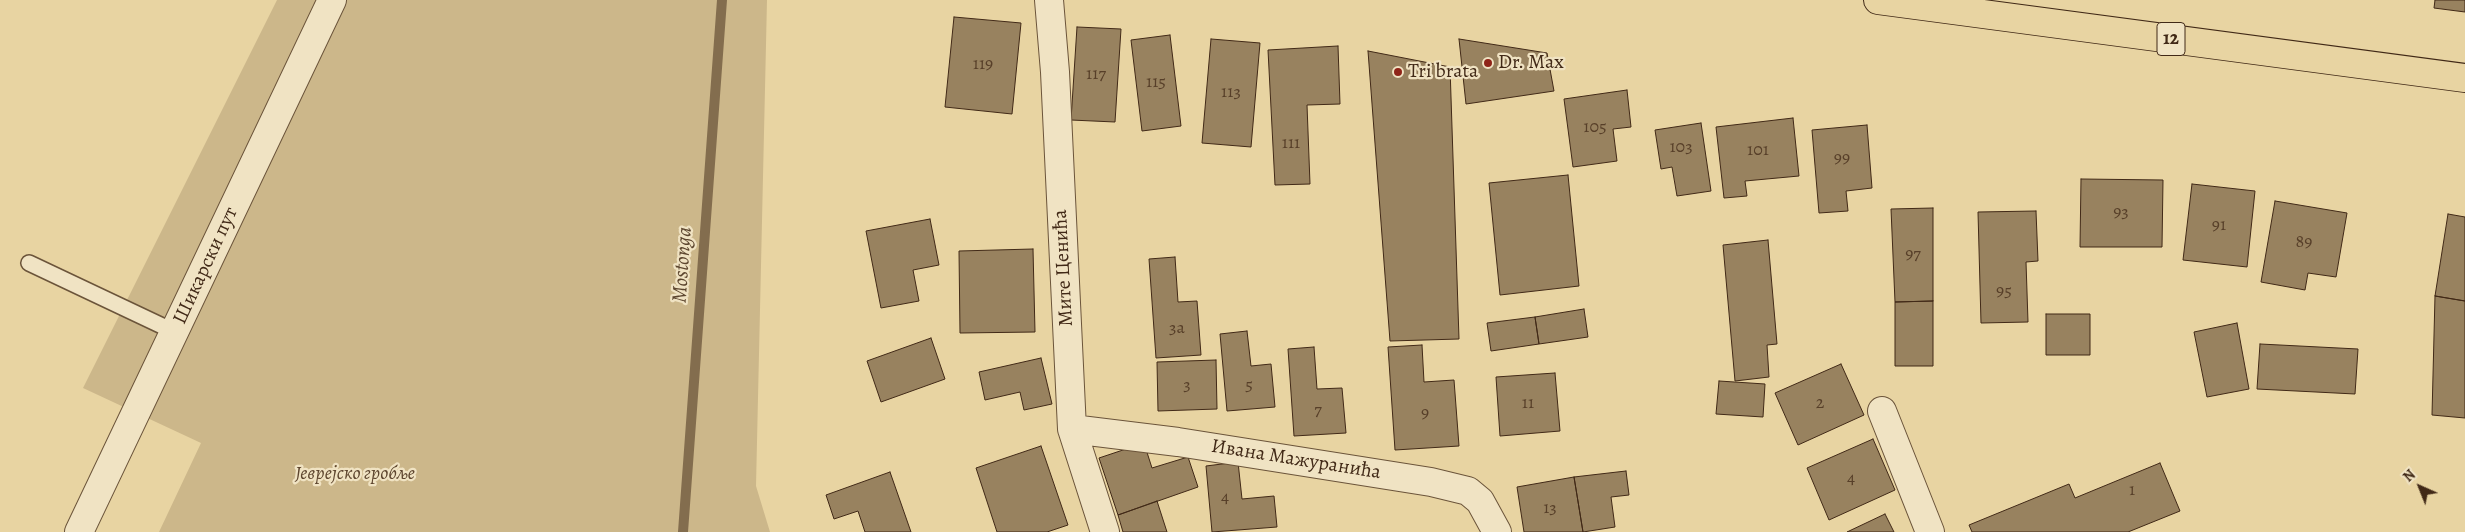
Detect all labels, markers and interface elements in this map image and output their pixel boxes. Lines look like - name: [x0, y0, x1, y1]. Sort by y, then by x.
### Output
- road number: 12: [2157, 22, 2185, 56]
- place label: Dr. Max: [1498, 51, 1564, 75]
- house number: 119: [973, 54, 993, 76]
- marker: Dr. Max: [1482, 57, 1494, 69]
- place label: Tri brata: [1408, 60, 1478, 84]
- house number: 117: [1086, 64, 1106, 86]
- marker: Tri brata: [1392, 66, 1404, 78]
- house number: 115: [1146, 72, 1166, 94]
- house number: 113: [1221, 82, 1241, 104]
- house number: 105: [1583, 117, 1607, 139]
- house number: 111: [1282, 133, 1300, 155]
- house number: 103: [1669, 137, 1693, 159]
- house number: 101: [1747, 140, 1769, 162]
- house number: 99: [1834, 148, 1850, 170]
- house number: 93: [2113, 202, 2129, 224]
- street label: Шикарски пут: [168, 204, 244, 328]
- street label: Мите Ценића: [1049, 209, 1079, 327]
- house number: 91: [2212, 215, 2226, 237]
- water label: Mostonga: [668, 226, 698, 304]
- house number: 89: [2296, 232, 2312, 254]
- house number: 97: [1905, 244, 1921, 266]
- house number: 95: [1996, 281, 2012, 303]
- house number: 3a: [1169, 318, 1185, 340]
- house number: 3: [1183, 375, 1191, 397]
- house number: 5: [1245, 375, 1253, 397]
- house number: 11: [1522, 393, 1534, 415]
- house number: 2: [1816, 393, 1824, 415]
- house number: 7: [1314, 400, 1322, 422]
- house number: 9: [1421, 403, 1429, 425]
- street label: Ивана Мажуранића: [1209, 435, 1383, 485]
- park label: Јеврејско гробље: [295, 462, 415, 486]
- north arrow: [2395, 462, 2445, 512]
- text: N: [2399, 465, 2419, 486]
- house number: 4: [1847, 468, 1855, 490]
- house number: 1: [2129, 480, 2135, 502]
- house number: 4: [1221, 487, 1229, 509]
- house number: 13: [1543, 498, 1557, 520]

